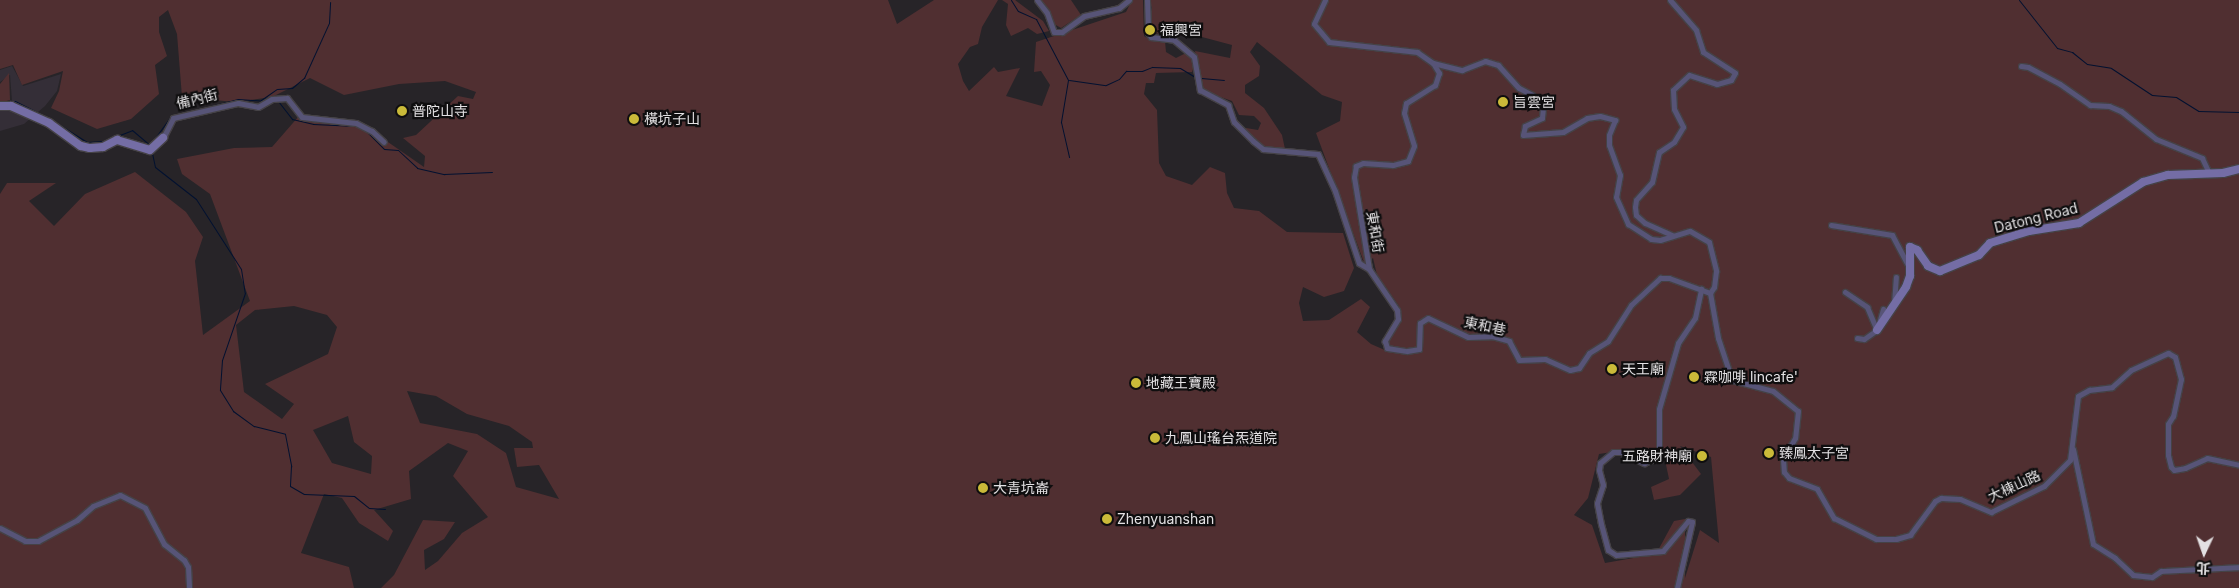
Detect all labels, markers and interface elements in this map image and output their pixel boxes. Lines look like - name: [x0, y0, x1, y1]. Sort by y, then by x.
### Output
- place label: 福興宮: [1160, 22, 1202, 38]
- marker: 福興宮: [1144, 24, 1156, 36]
- street label: 備內街: [175, 86, 219, 112]
- place label: 旨雲宮: [1513, 94, 1555, 110]
- marker: 旨雲宮: [1497, 96, 1509, 108]
- place label: 普陀山寺: [412, 103, 468, 119]
- marker: 普陀山寺: [396, 105, 408, 117]
- place label: 橫坑子山: [644, 111, 700, 127]
- marker: 橫坑子山: [628, 113, 640, 125]
- street label: Datong Road: [1993, 200, 2079, 236]
- street label: 東和街: [1363, 210, 1387, 254]
- street label: 東和巷: [1463, 313, 1507, 339]
- place label: 天王廟: [1622, 361, 1664, 377]
- marker: 天王廟: [1606, 363, 1618, 375]
- place label: 霖咖啡 lincafe': [1704, 369, 1798, 385]
- marker: 霖咖啡 lincafe': [1688, 371, 1700, 383]
- place label: 地藏王寶殿: [1146, 375, 1216, 391]
- marker: 地藏王寶殿: [1130, 377, 1142, 389]
- place label: 九鳳山瑤台炁道院: [1165, 430, 1277, 446]
- marker: 九鳳山瑤台炁道院: [1149, 432, 1161, 444]
- place label: 臻鳳太子宮: [1779, 445, 1849, 461]
- marker: 臻鳳太子宮: [1763, 447, 1775, 459]
- place label: 五路財神廟: [1622, 448, 1692, 464]
- marker: 五路財神廟: [1696, 450, 1708, 462]
- street label: 大棟山路: [1985, 467, 2043, 505]
- place label: 大青坑崙: [993, 480, 1049, 496]
- marker: 大青坑崙: [977, 482, 989, 494]
- place label: Zhenyuanshan: [1117, 511, 1214, 527]
- marker: Zhenyuanshan: [1101, 513, 1113, 525]
- north arrow: [2179, 528, 2229, 578]
- text: 北: [2196, 560, 2211, 577]

